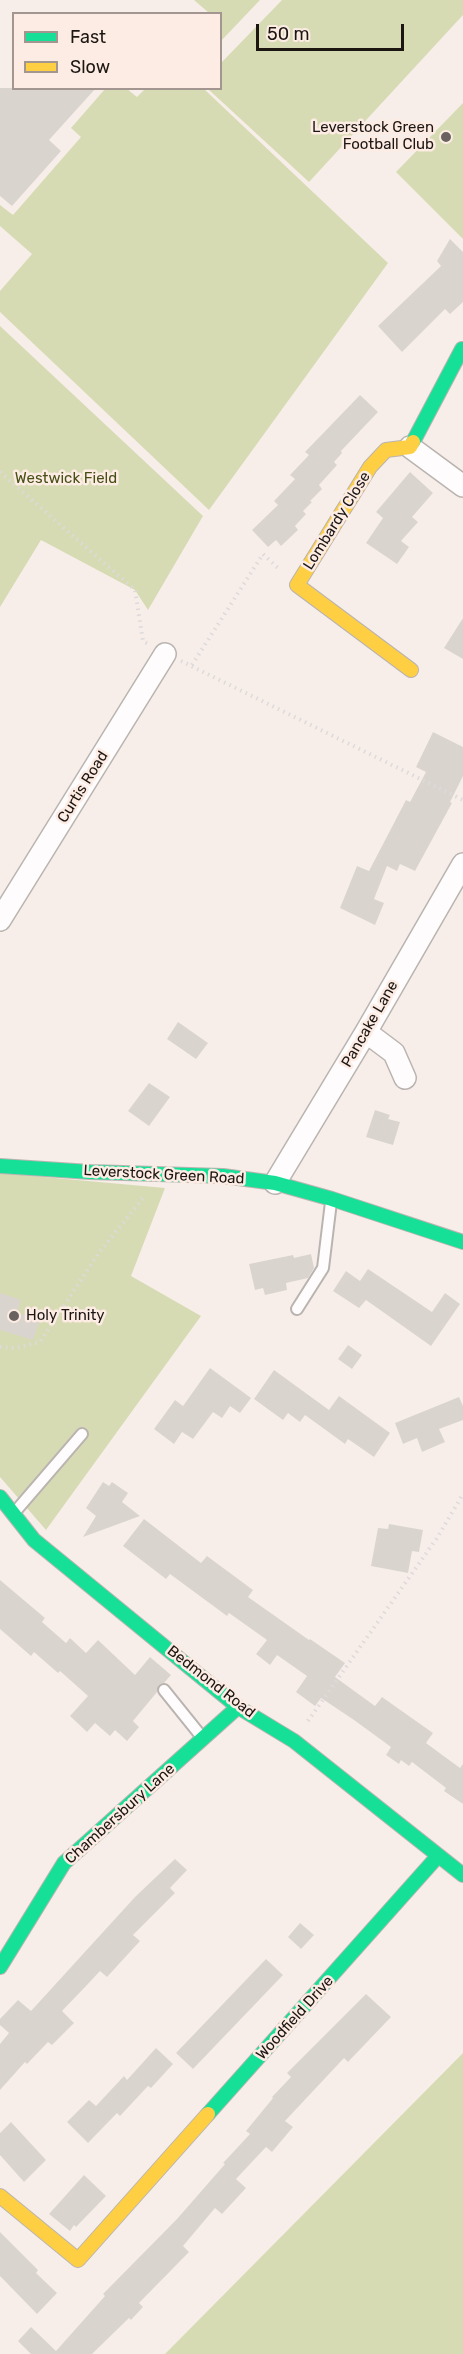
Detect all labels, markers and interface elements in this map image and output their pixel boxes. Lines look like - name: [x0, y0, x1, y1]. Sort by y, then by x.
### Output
- legend: [12, 12, 222, 90]
- scale bar: [259, 12, 408, 50]
- text: 50 m: [267, 23, 310, 45]
- text: Fast: [70, 26, 106, 48]
- text: Slow: [70, 56, 110, 78]
- place label: Leverstock Green Football Club: [312, 119, 434, 154]
- marker: Leverstock Green Football Club: [439, 130, 453, 144]
- street label: Lombardy Close: [300, 469, 374, 573]
- park label: Westwick Field: [15, 470, 117, 488]
- street label: Curtis Road: [54, 748, 112, 826]
- street label: Pancake Lane: [338, 977, 402, 1071]
- street label: Leverstock Green Road: [83, 1162, 245, 1188]
- place label: Holy Trinity: [26, 1307, 105, 1325]
- marker: Holy Trinity: [7, 1309, 21, 1323]
- street label: Bedmond Road: [163, 1642, 259, 1722]
- street label: Chambersbury Lane: [61, 1760, 179, 1868]
- street label: Woodfield Drive: [253, 1972, 337, 2064]

